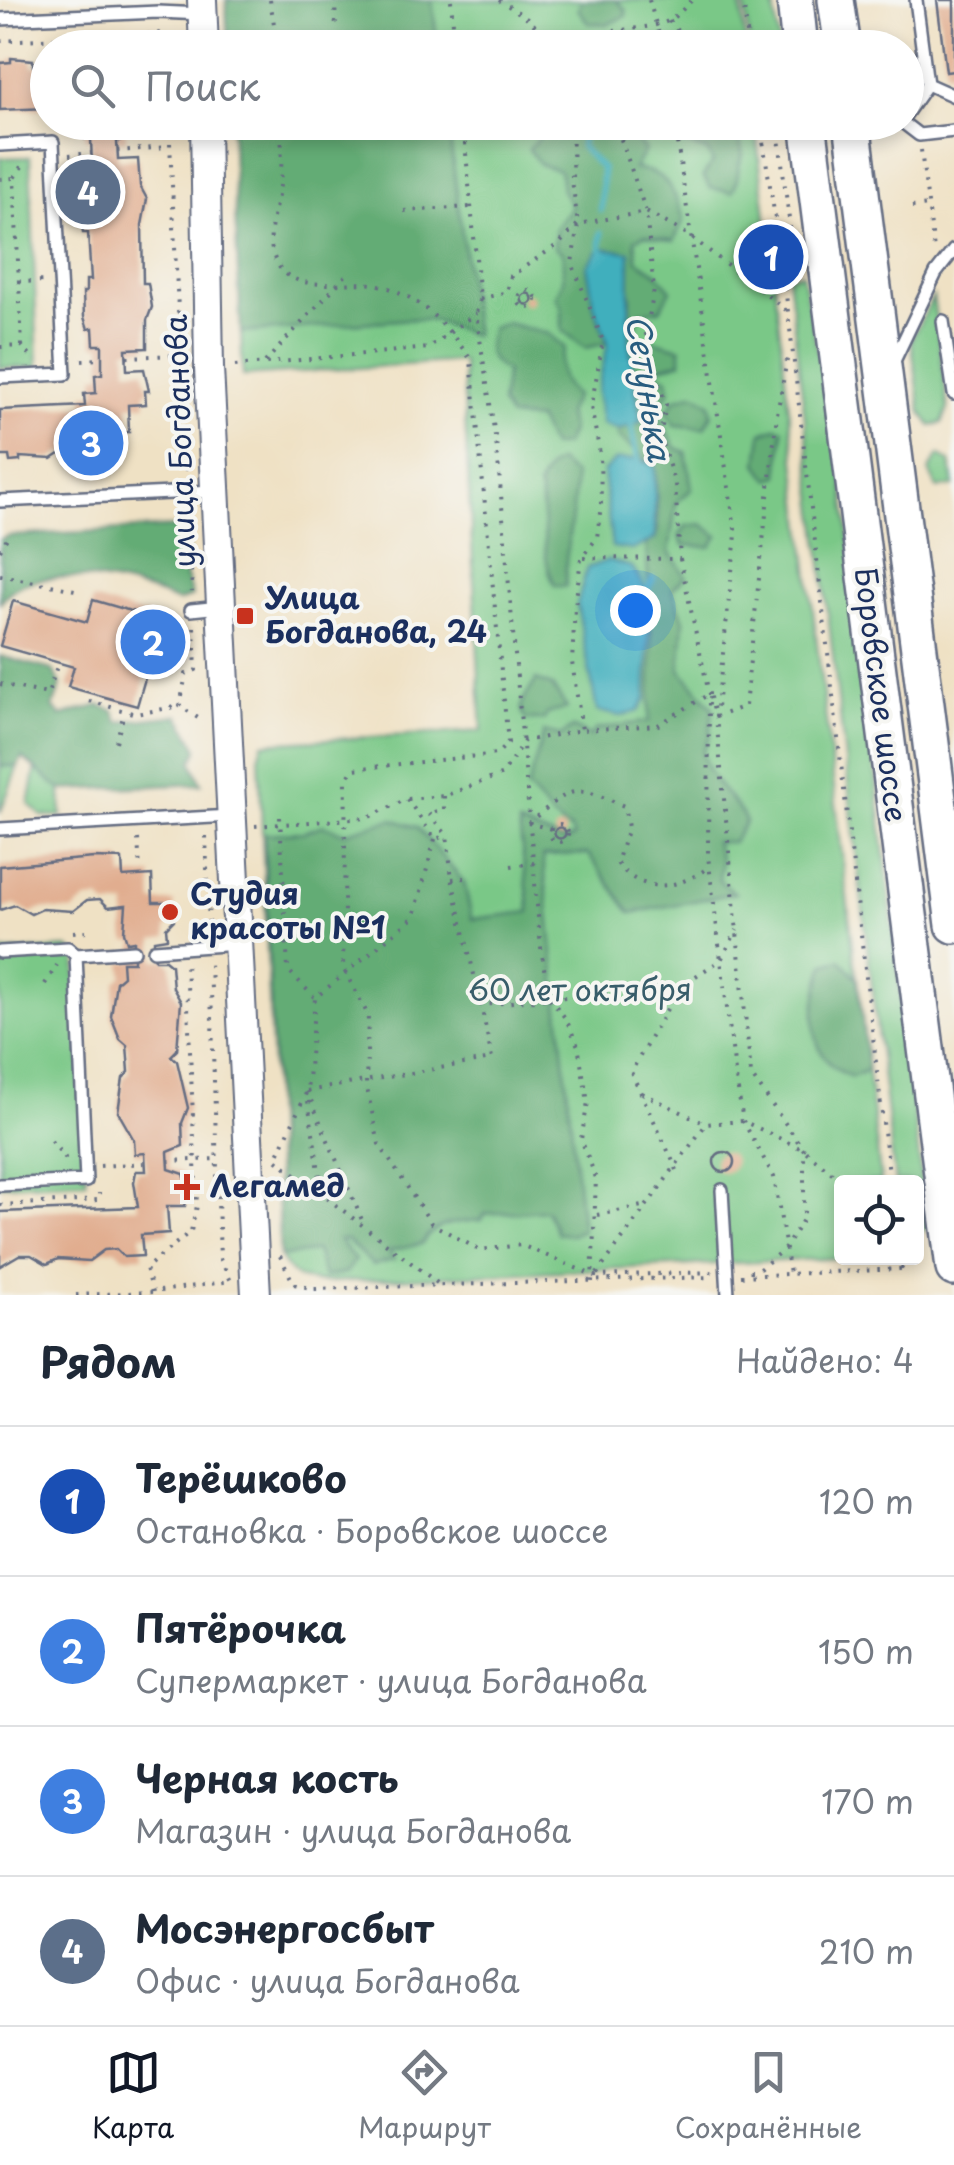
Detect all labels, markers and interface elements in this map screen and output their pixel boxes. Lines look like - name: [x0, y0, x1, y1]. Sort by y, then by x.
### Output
- search box: [30, 30, 924, 140]
- text: Поиск: [145, 57, 260, 114]
- icon: search: [65, 58, 120, 113]
- pin: 4: [56, 154, 120, 230]
- pin: 1: [738, 220, 804, 294]
- water label: Сетунька: [615, 311, 685, 465]
- street label: улица Богданова: [152, 313, 205, 568]
- pin: 3: [58, 406, 124, 480]
- street label: Боровское шоссе: [845, 565, 920, 825]
- place label: Улица Богданова, 24: [264, 574, 487, 653]
- your location: [610, 585, 661, 636]
- pin: 2: [120, 604, 186, 680]
- marker: Улица Богданова, 24: [234, 605, 256, 627]
- place label: Студия красоты №1: [190, 870, 385, 949]
- marker: Студия красоты №1: [159, 901, 181, 923]
- park label: 60 лет октября: [468, 966, 692, 1011]
- place label: Легамед: [210, 1162, 345, 1207]
- marker: Легамед: [174, 1174, 200, 1200]
- map controls: [834, 1175, 924, 1265]
- button: locate: [834, 1175, 924, 1265]
- text: Рядом: [40, 1329, 177, 1392]
- text: Найдено: 4: [736, 1336, 914, 1384]
- text: Терёшково: [135, 1449, 347, 1506]
- text: 1: [65, 1477, 80, 1525]
- text: 120 m: [819, 1477, 914, 1525]
- text: Остановка · Боровское шоссе: [135, 1506, 608, 1554]
- text: Пятёрочка: [135, 1599, 346, 1656]
- text: 2: [61, 1627, 84, 1675]
- text: 150 m: [818, 1627, 914, 1675]
- text: Супермаркет · улица Богданова: [135, 1656, 647, 1704]
- text: Черная кость: [135, 1749, 399, 1806]
- text: 3: [62, 1777, 83, 1825]
- text: 170 m: [821, 1777, 914, 1825]
- text: Магазин · улица Богданова: [135, 1806, 571, 1854]
- text: Мосэнергосбыт: [135, 1899, 434, 1956]
- text: 4: [62, 1927, 83, 1975]
- text: 210 m: [819, 1927, 914, 1975]
- text: Офис · улица Богданова: [135, 1956, 520, 2004]
- tab: Карта: [92, 2045, 174, 2148]
- tab: Маршрут: [358, 2045, 491, 2148]
- tab: Сохранённые: [675, 2045, 862, 2148]

